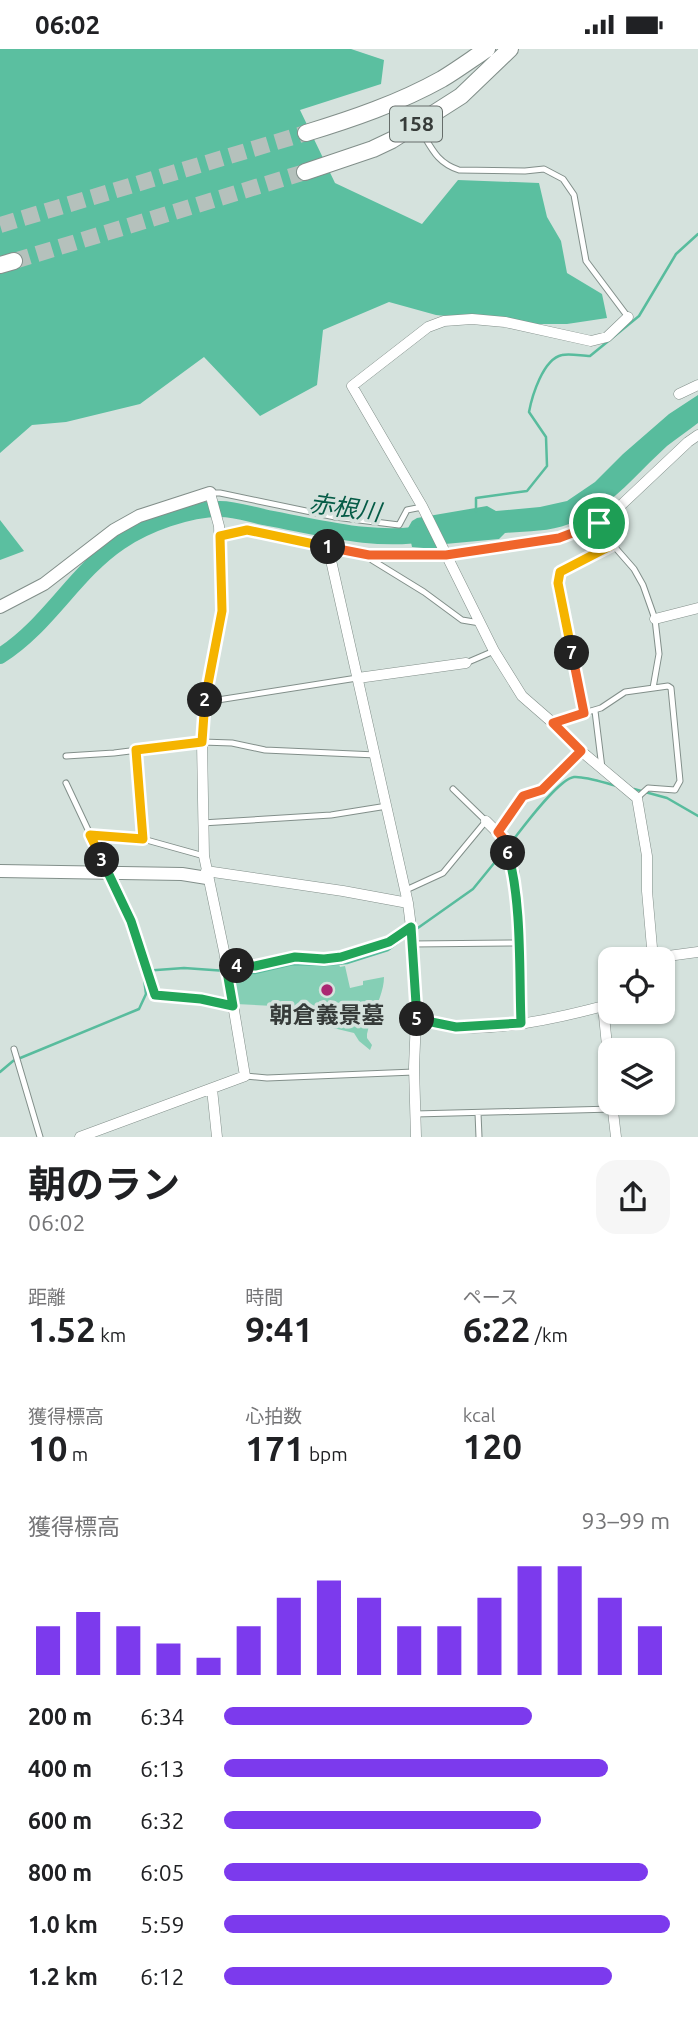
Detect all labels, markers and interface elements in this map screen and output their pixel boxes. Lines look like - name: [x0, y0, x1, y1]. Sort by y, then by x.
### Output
- text: 06:02: [35, 10, 100, 39]
- road number: 158: [390, 106, 442, 141]
- water label: 赤根川: [308, 489, 386, 526]
- pin: [569, 493, 629, 553]
- icon: arrive: [580, 504, 618, 542]
- pin: 1: [310, 529, 346, 565]
- text: 1: [322, 535, 333, 557]
- pin: 7: [554, 635, 590, 671]
- text: 7: [566, 641, 577, 663]
- pin: 2: [188, 683, 222, 717]
- text: 2: [199, 688, 210, 710]
- pin: 6: [490, 835, 526, 871]
- text: 6: [502, 841, 513, 863]
- pin: 3: [84, 843, 119, 877]
- text: 3: [96, 848, 107, 870]
- map controls: [598, 947, 675, 1115]
- button: locate: [598, 947, 675, 1024]
- pin: 4: [219, 949, 254, 983]
- text: 4: [231, 954, 242, 976]
- marker: 朝倉義景墓: [319, 982, 335, 998]
- place label: 朝倉義景墓: [270, 1002, 385, 1027]
- pin: 5: [400, 1002, 434, 1037]
- text: 5: [411, 1007, 422, 1029]
- button: layers: [598, 1038, 675, 1115]
- button: share: [596, 1160, 670, 1234]
- text: 朝のラン: [28, 1163, 180, 1205]
- text: 06:02: [28, 1210, 86, 1235]
- text: 距離: [28, 1286, 66, 1308]
- text: 時間: [245, 1286, 283, 1308]
- text: ペース: [463, 1286, 519, 1308]
- text: 1.52: [28, 1309, 96, 1349]
- text: 9:41: [245, 1309, 313, 1349]
- text: 6:22: [463, 1309, 531, 1349]
- text: km: [96, 1324, 126, 1346]
- text: /km: [531, 1324, 568, 1346]
- text: kcal: [463, 1404, 495, 1426]
- text: 獲得標高: [28, 1405, 104, 1427]
- text: 心拍数: [245, 1405, 302, 1427]
- text: 120: [463, 1426, 522, 1466]
- text: 10: [28, 1428, 67, 1468]
- text: 171: [245, 1428, 305, 1468]
- text: m: [67, 1443, 88, 1465]
- text: bpm: [305, 1443, 348, 1465]
- text: 93–99 m: [582, 1508, 670, 1533]
- text: 獲得標高: [28, 1514, 120, 1539]
- text: 200 m: [28, 1704, 92, 1729]
- text: 6:34: [140, 1704, 185, 1729]
- text: 400 m: [28, 1756, 92, 1781]
- text: 6:13: [140, 1756, 185, 1781]
- text: 600 m: [28, 1808, 92, 1833]
- text: 6:32: [140, 1808, 185, 1833]
- text: 800 m: [28, 1860, 92, 1885]
- text: 6:05: [140, 1860, 185, 1885]
- text: 1.0 km: [28, 1912, 98, 1937]
- text: 5:59: [140, 1912, 185, 1937]
- text: 1.2 km: [28, 1964, 98, 1989]
- text: 6:12: [140, 1964, 185, 1989]

